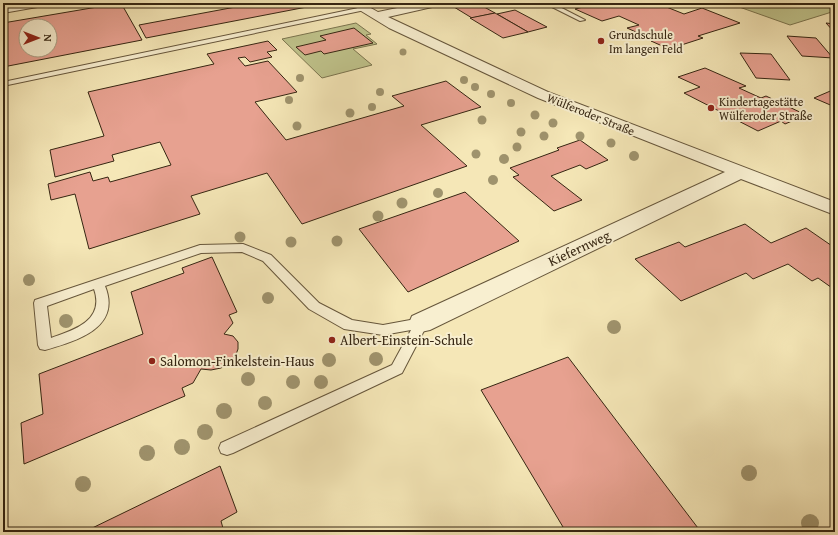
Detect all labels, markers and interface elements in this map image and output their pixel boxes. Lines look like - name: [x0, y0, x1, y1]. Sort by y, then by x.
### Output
- north arrow: [18, 18, 58, 58]
- place label: Grundschule Im langen Feld: [609, 26, 683, 57]
- text: N: [40, 34, 56, 42]
- marker: Grundschule Im langen Feld: [596, 36, 606, 46]
- street label: Wülferoder Straße: [545, 89, 638, 139]
- place label: Kindertagestätte Wülferoder Straße: [719, 93, 813, 124]
- marker: Kindertagestätte Wülferoder Straße: [706, 103, 716, 113]
- street label: Kiefernweg: [545, 225, 613, 271]
- place label: Albert-Einstein-Schule: [340, 330, 473, 350]
- marker: Albert-Einstein-Schule: [327, 335, 337, 345]
- place label: Salomon-Finkelstein-Haus: [160, 351, 314, 371]
- marker: Salomon-Finkelstein-Haus: [147, 356, 157, 366]

